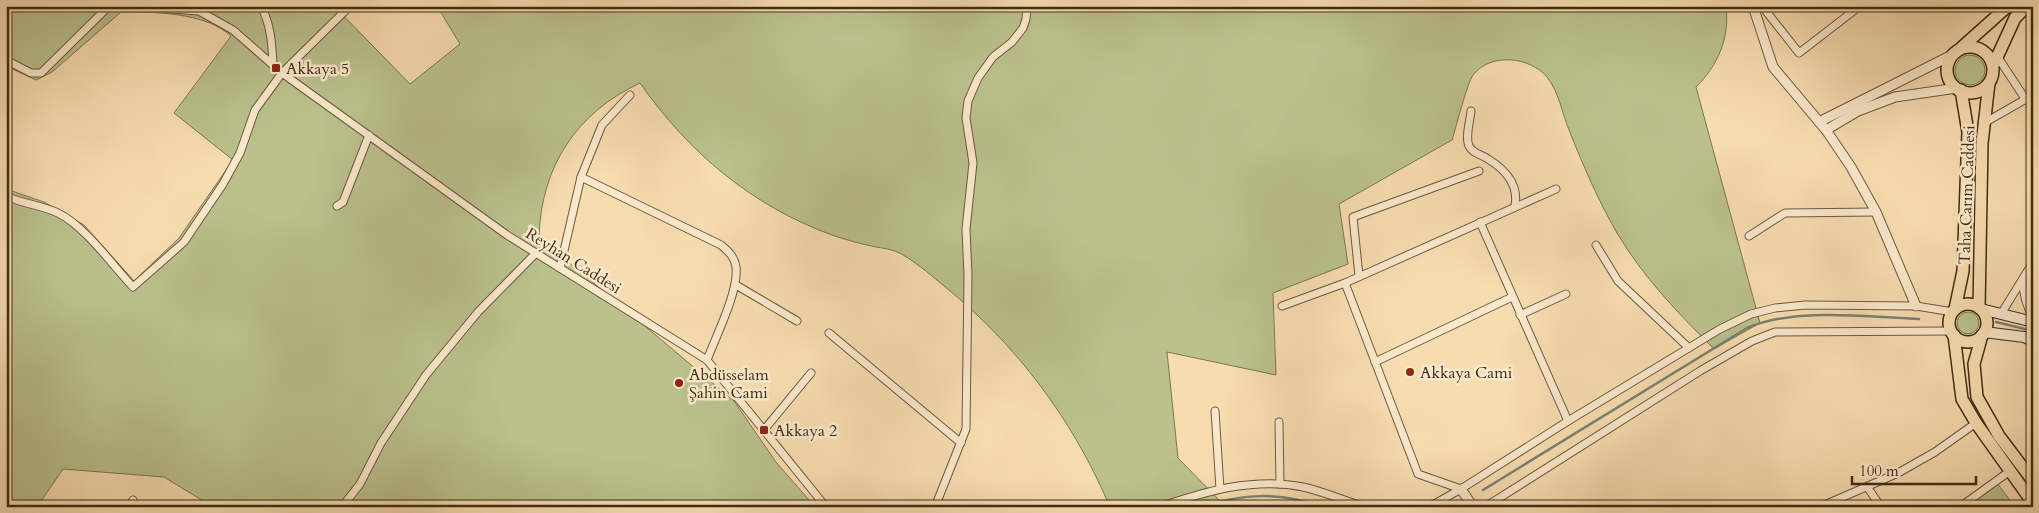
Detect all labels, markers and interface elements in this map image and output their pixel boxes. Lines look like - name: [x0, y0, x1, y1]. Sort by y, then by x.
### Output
- place label: Akkaya 5: [286, 58, 349, 80]
- marker: Akkaya 5: [270, 62, 282, 74]
- street label: Taha Carım Caddesi: [1954, 125, 1980, 265]
- street label: Reyhan Caddesi: [521, 223, 626, 299]
- place label: Akkaya Cami: [1420, 362, 1513, 384]
- place label: Abdüsselam Şahin Cami: [689, 364, 769, 404]
- marker: Akkaya Cami: [1404, 366, 1416, 378]
- marker: Abdüsselam Şahin Cami: [673, 377, 685, 389]
- place label: Akkaya 2: [774, 420, 837, 442]
- marker: Akkaya 2: [758, 424, 770, 436]
- scale bar: [1852, 453, 1975, 485]
- text: 100 m: [1859, 461, 1899, 481]

